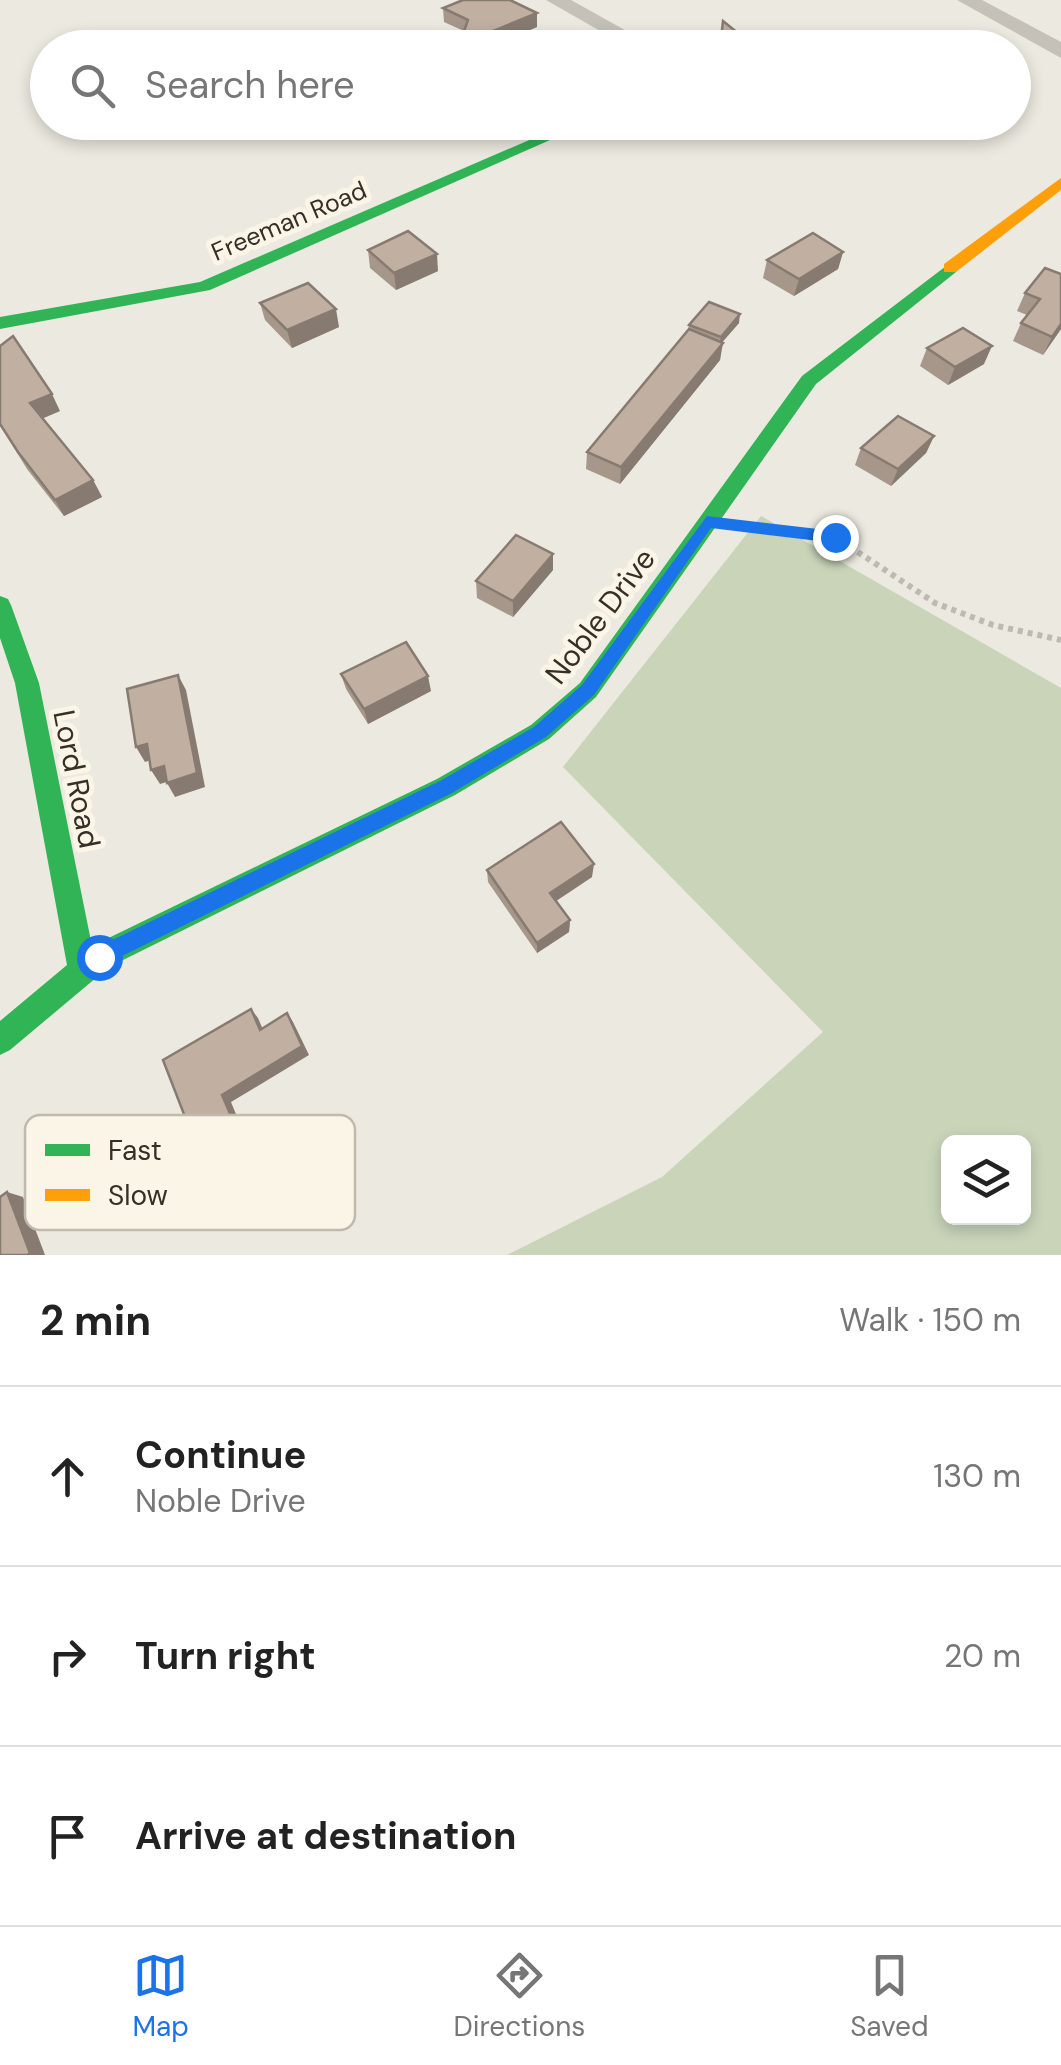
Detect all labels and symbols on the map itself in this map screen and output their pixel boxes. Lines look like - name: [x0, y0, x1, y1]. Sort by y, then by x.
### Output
- street label: Freeman Road: [206, 173, 372, 269]
- route end: [813, 515, 859, 561]
- street label: Noble Drive: [536, 540, 664, 692]
- street label: Lord Road: [44, 706, 110, 852]
- route start: [77, 935, 123, 981]
- legend: [25, 1115, 355, 1230]
- text: Fast: [108, 1132, 162, 1169]
- text: Slow: [108, 1177, 168, 1214]

